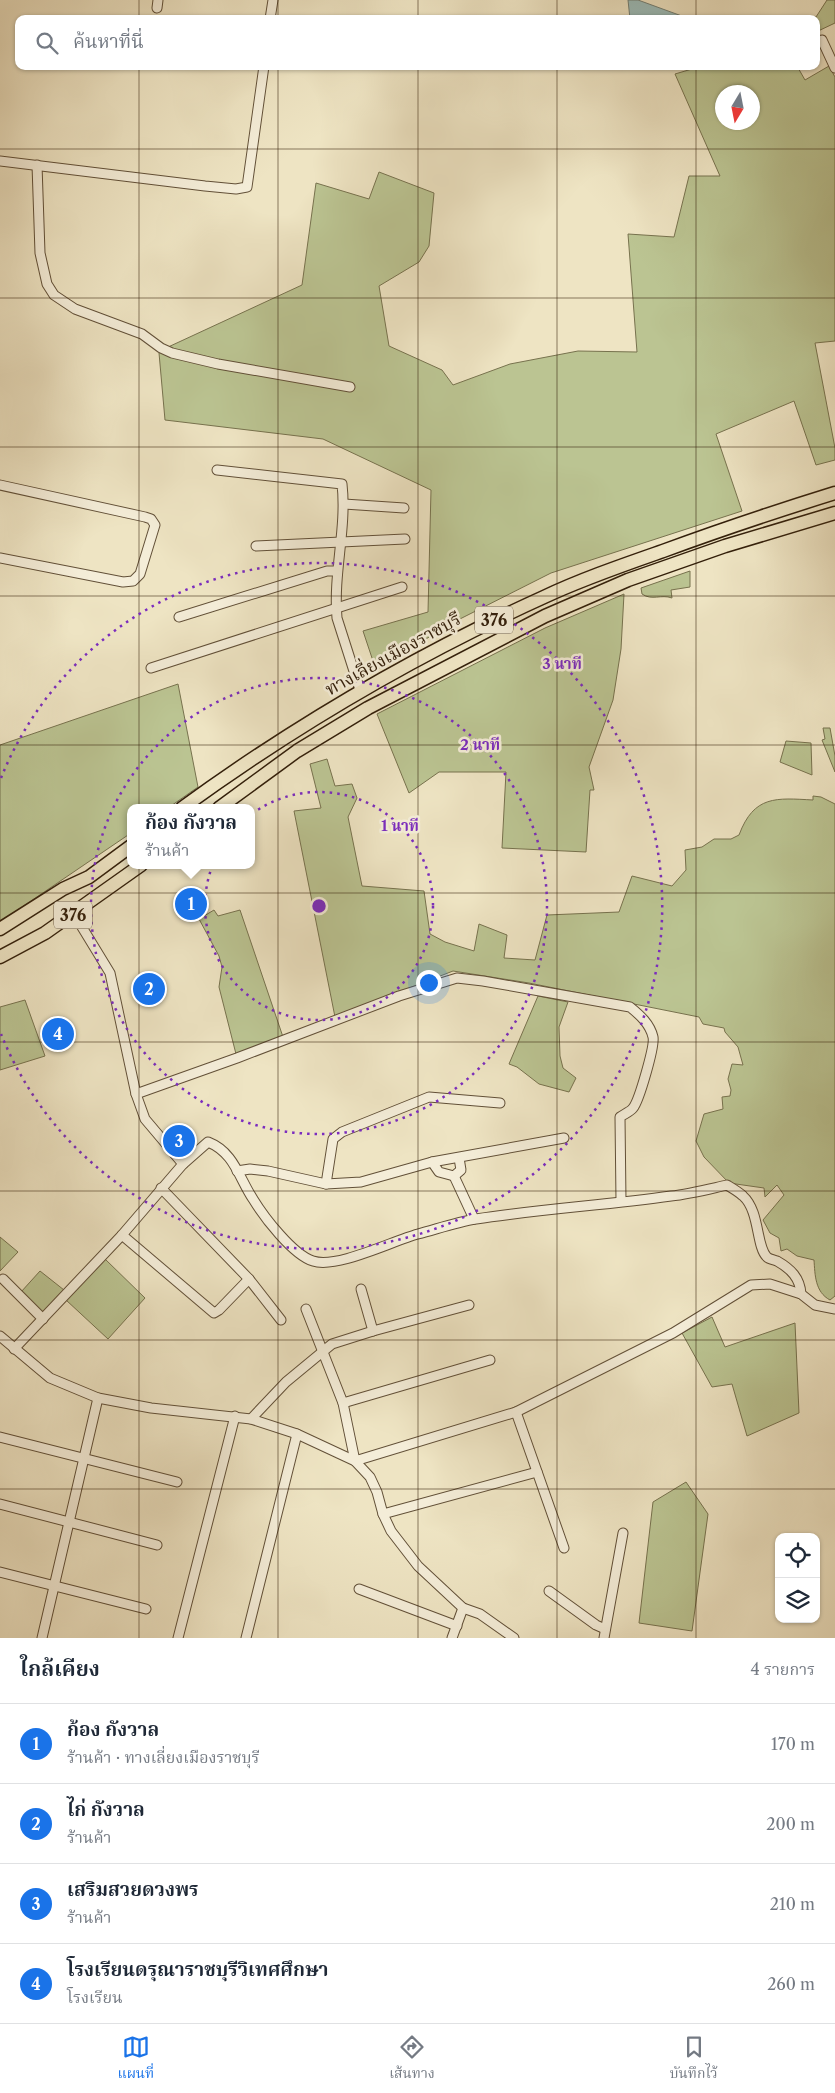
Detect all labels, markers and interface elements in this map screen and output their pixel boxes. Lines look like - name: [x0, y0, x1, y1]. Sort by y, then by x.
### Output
- search box: [15, 15, 820, 70]
- icon: search: [33, 29, 61, 57]
- text: ค้นหาที่นี่: [73, 30, 144, 53]
- north arrow: [715, 85, 760, 130]
- street label: ทางเลี่ยงเมืองราชบุรี: [320, 605, 465, 701]
- road number: 376: [475, 606, 513, 634]
- text: 3 นาที: [542, 654, 582, 673]
- text: 2 นาที: [460, 735, 500, 754]
- popup: [127, 804, 255, 869]
- text: ก้อง กังวาล: [145, 811, 237, 834]
- text: 1 นาที: [381, 816, 419, 835]
- text: ร้านค้า: [145, 840, 189, 860]
- pin: 1: [175, 885, 207, 923]
- centre of rings: [310, 897, 328, 915]
- road number: 376: [54, 902, 92, 928]
- pin: 2: [133, 970, 165, 1008]
- your location: [416, 970, 442, 996]
- pin: 4: [42, 1015, 74, 1053]
- pin: 3: [163, 1122, 195, 1160]
- map controls: [775, 1533, 820, 1623]
- button: locate: [775, 1533, 820, 1578]
- button: layers: [775, 1578, 820, 1623]
- text: ใกล้เคียง: [20, 1656, 100, 1681]
- text: 4 รายการ: [751, 1659, 815, 1679]
- text: ก้อง กังวาล: [67, 1718, 159, 1741]
- text: 1: [32, 1734, 40, 1754]
- text: 170 m: [771, 1734, 815, 1754]
- text: ร้านค้า · ทางเลี่ยงเมืองราชบุรี: [67, 1747, 260, 1767]
- text: ไก่ กังวาล: [67, 1798, 145, 1821]
- text: 2: [31, 1814, 41, 1834]
- text: 200 m: [766, 1814, 815, 1834]
- text: ร้านค้า: [67, 1827, 111, 1847]
- text: เสริมสวยดวงพร: [67, 1878, 199, 1901]
- text: 3: [31, 1894, 41, 1914]
- text: 210 m: [770, 1894, 815, 1914]
- text: ร้านค้า: [67, 1907, 111, 1927]
- text: โรงเรียนดรุณาราชบุรีวิเทศศึกษา: [67, 1958, 329, 1981]
- text: 4: [31, 1974, 41, 1994]
- text: 260 m: [767, 1974, 815, 1994]
- text: โรงเรียน: [67, 1987, 123, 2007]
- tab: แผนที่: [118, 2033, 154, 2085]
- tab: เส้นทาง: [389, 2033, 435, 2085]
- tab: บันทึกไว้: [670, 2033, 718, 2085]

